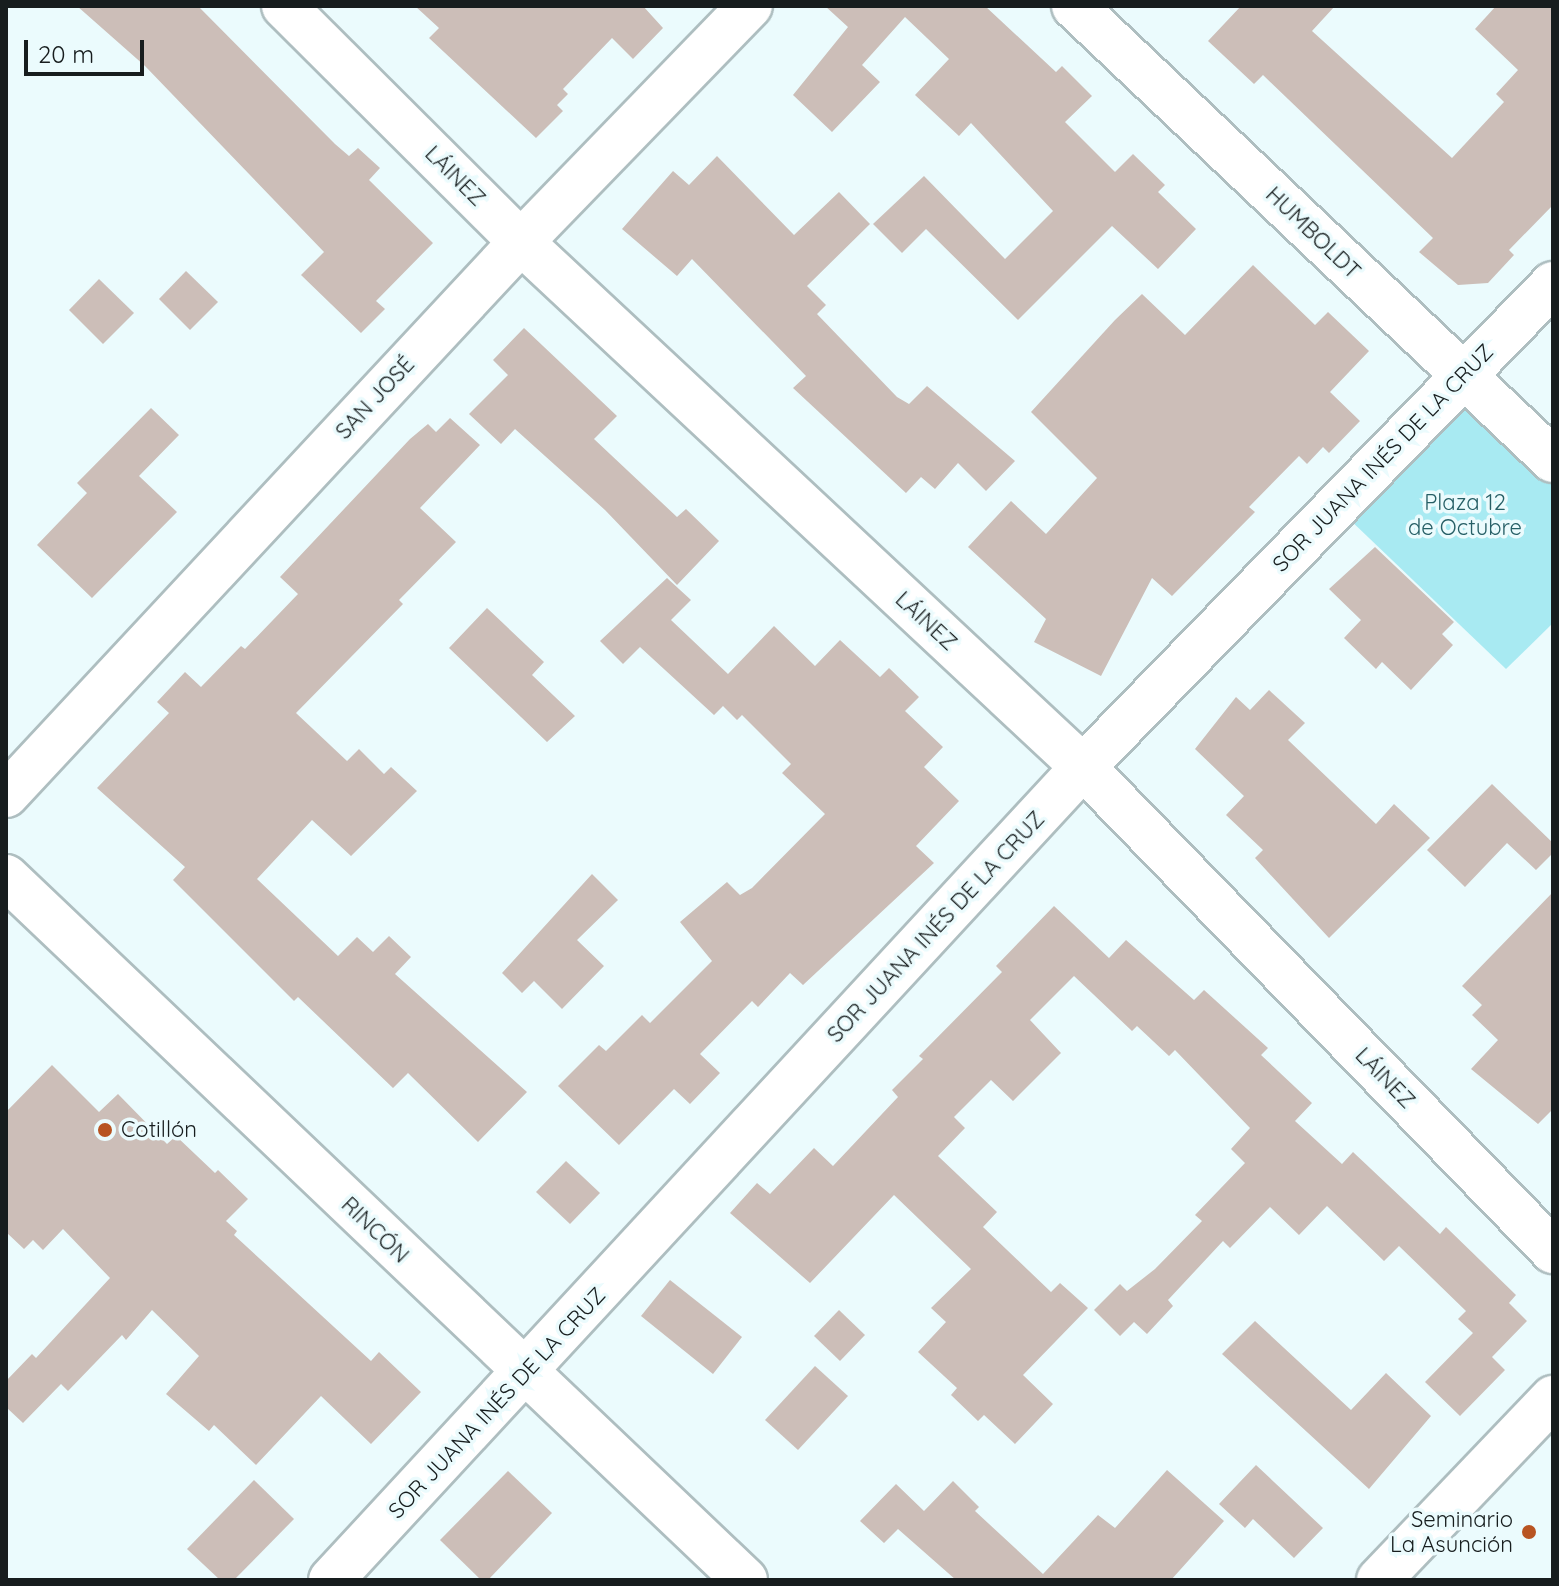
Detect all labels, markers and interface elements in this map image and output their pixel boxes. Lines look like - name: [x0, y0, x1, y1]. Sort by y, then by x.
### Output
- scale bar: [28, 24, 148, 74]
- text: 20 m: [38, 39, 94, 69]
- street label: LÁINEZ: [419, 140, 491, 212]
- street label: HUMBOLDT: [1260, 181, 1366, 285]
- street label: SOR JUANA INÉS DE LA CRUZ: [1267, 339, 1499, 577]
- street label: SAN JOSÉ: [330, 351, 420, 445]
- park label: Plaza 12 de Octubre: [1408, 489, 1522, 540]
- street label: LÁINEZ: [890, 586, 962, 656]
- street label: SOR JUANA INÉS DE LA CRUZ: [822, 806, 1050, 1048]
- street label: LÁINEZ: [1350, 1042, 1420, 1114]
- place label: Cotillón: [121, 1117, 197, 1143]
- marker: Cotillón: [96, 1121, 114, 1139]
- street label: RINCÓN: [336, 1192, 414, 1268]
- street label: SOR JUANA INÉS DE LA CRUZ: [383, 1282, 611, 1524]
- place label: Seminario La Asunción: [1390, 1506, 1513, 1558]
- marker: Seminario La Asunción: [1520, 1523, 1538, 1541]

